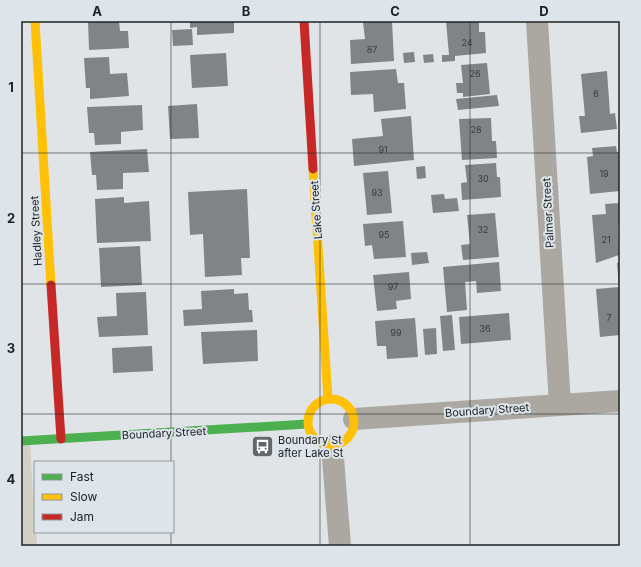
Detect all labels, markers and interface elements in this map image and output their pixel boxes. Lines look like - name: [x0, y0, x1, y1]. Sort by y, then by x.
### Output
- text: A: [92, 3, 102, 19]
- text: B: [242, 3, 251, 19]
- text: C: [390, 3, 400, 19]
- text: D: [539, 3, 549, 19]
- house number: 24: [461, 37, 473, 48]
- house number: 87: [367, 44, 377, 55]
- house number: 26: [469, 68, 481, 79]
- text: 1: [8, 79, 14, 95]
- house number: 6: [593, 88, 599, 99]
- house number: 28: [470, 124, 482, 135]
- house number: 91: [378, 144, 388, 155]
- house number: 19: [599, 168, 609, 179]
- house number: 30: [477, 173, 489, 184]
- street label: Palmer Street: [539, 177, 557, 248]
- street label: Lake Street: [307, 180, 325, 240]
- house number: 93: [371, 187, 383, 198]
- street label: Hadley Street: [27, 195, 45, 266]
- text: 2: [7, 210, 15, 226]
- house number: 32: [477, 224, 489, 235]
- house number: 95: [378, 229, 390, 240]
- house number: 21: [601, 234, 611, 245]
- house number: 97: [388, 281, 398, 292]
- house number: 7: [606, 312, 612, 323]
- house number: 36: [479, 323, 491, 334]
- house number: 99: [390, 327, 402, 338]
- text: 3: [7, 340, 15, 356]
- street label: Boundary Street: [444, 400, 530, 420]
- street label: Boundary Street: [122, 424, 207, 442]
- bus stop icon: Boundary St after Lake St: [250, 433, 276, 459]
- place label: Boundary St after Lake St: [278, 433, 344, 460]
- legend: [34, 461, 174, 533]
- text: Fast: [70, 469, 94, 484]
- text: 4: [7, 471, 16, 487]
- text: Slow: [70, 489, 98, 504]
- text: Jam: [70, 509, 94, 524]

